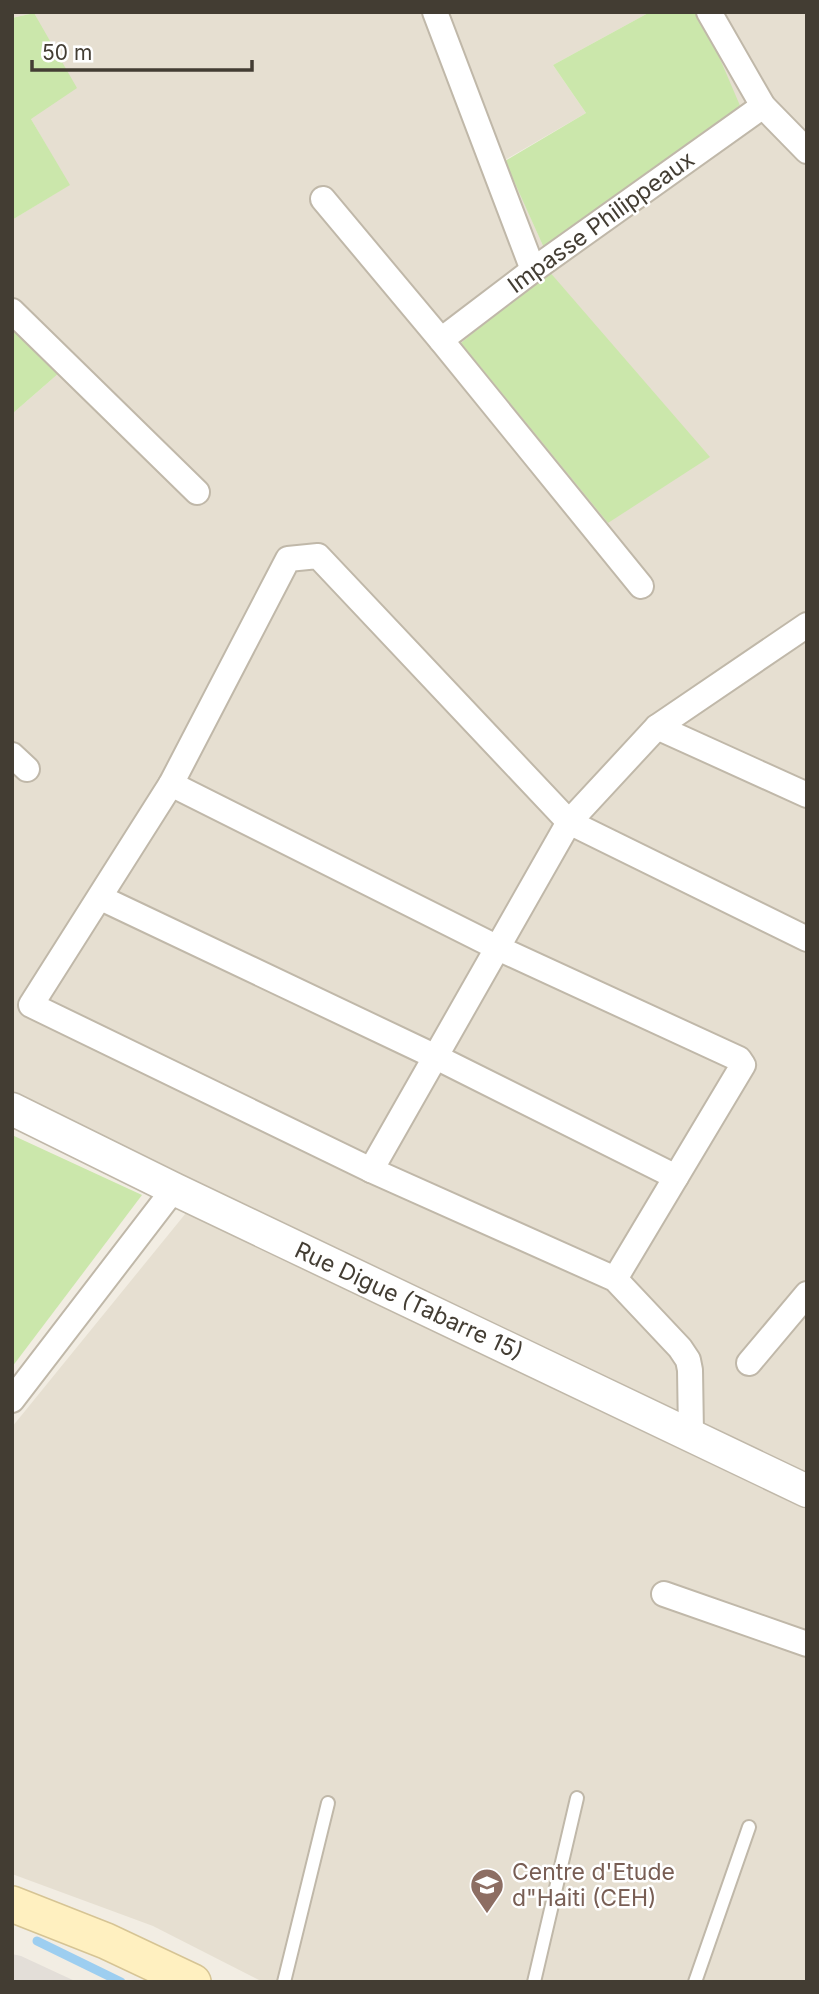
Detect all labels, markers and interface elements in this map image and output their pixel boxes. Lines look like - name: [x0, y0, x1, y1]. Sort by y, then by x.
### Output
- scale bar: [32, 28, 252, 72]
- text: 50 m: [42, 40, 92, 65]
- street label: Impasse Philippeaux: [502, 145, 700, 299]
- street label: Rue Digue (Tabarre 15): [290, 1236, 528, 1366]
- place label: Centre d'Etude d"Haiti (CEH): [512, 1858, 675, 1912]
- school or university icon: Centre d'Etude d"Haiti (CEH): [468, 1866, 506, 1915]

